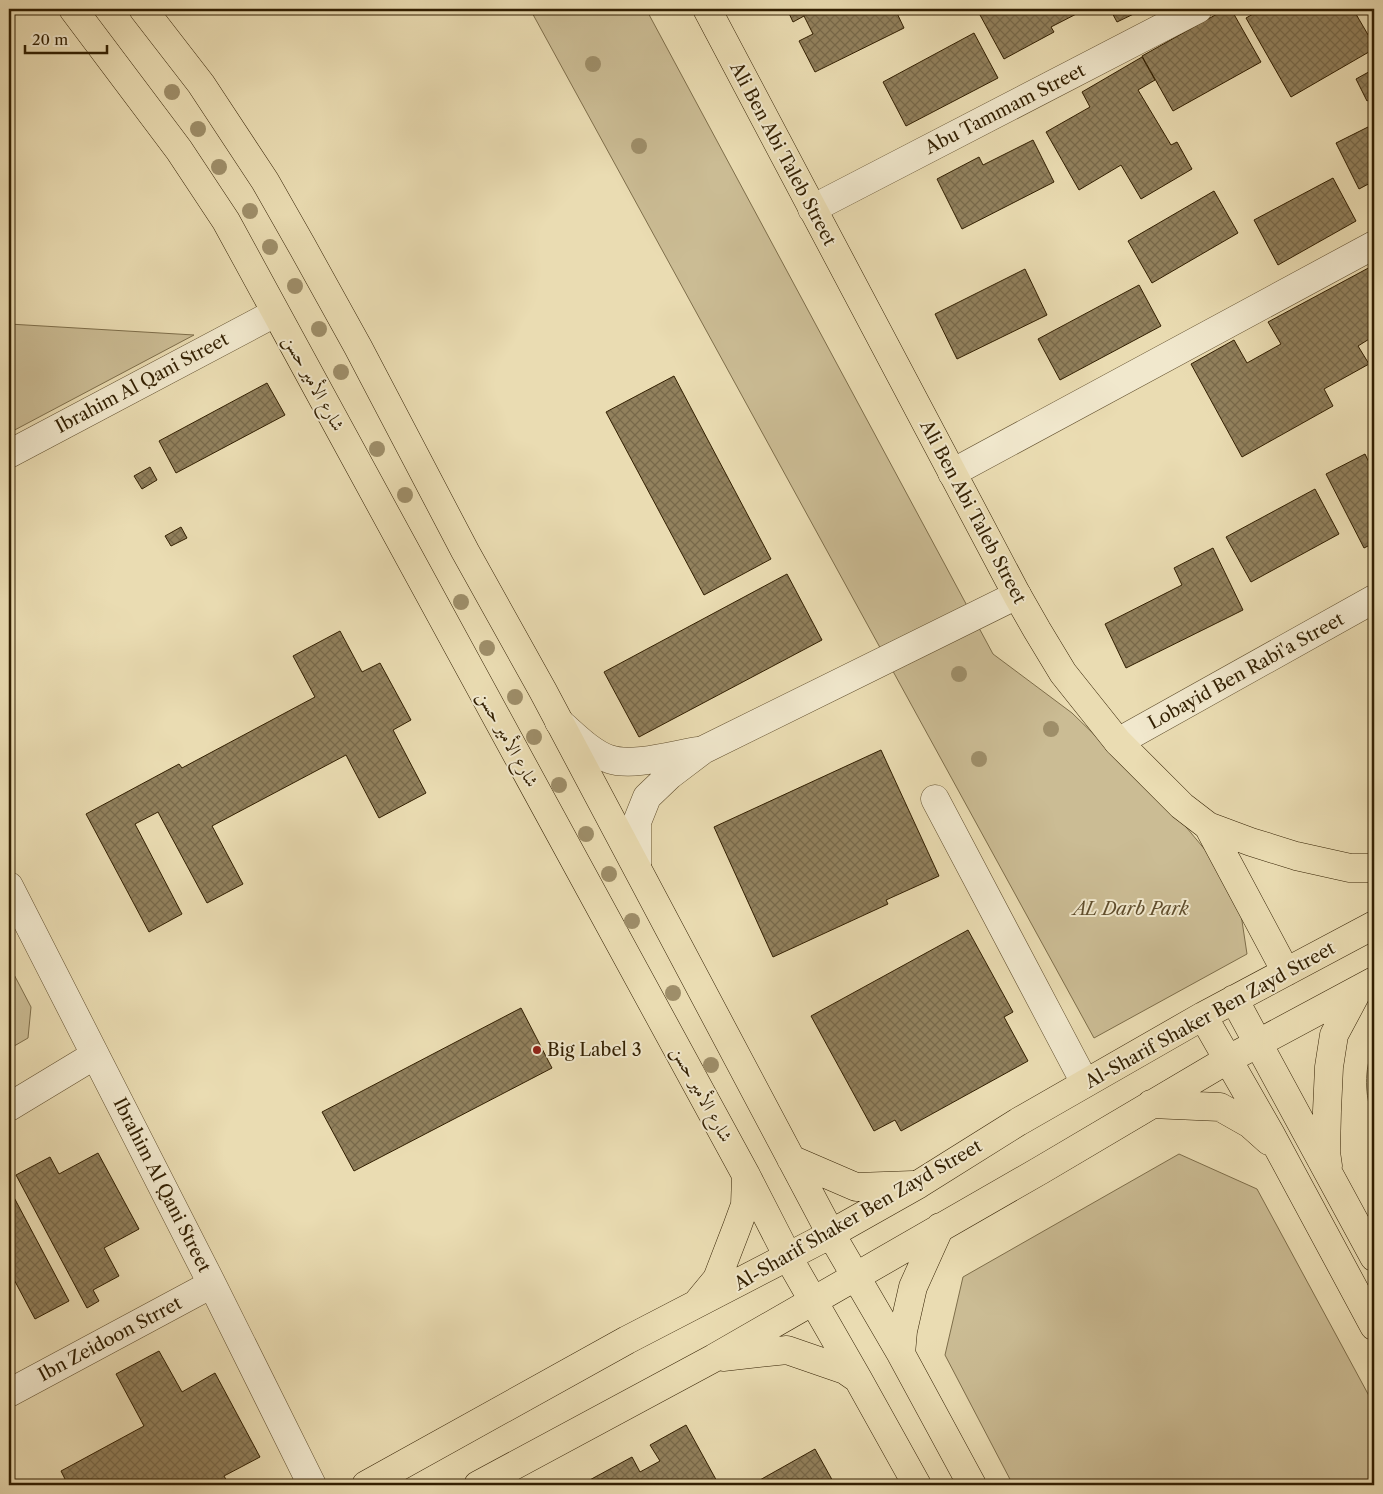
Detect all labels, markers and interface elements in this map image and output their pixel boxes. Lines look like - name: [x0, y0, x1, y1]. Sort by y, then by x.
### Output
- scale bar: [25, 22, 108, 54]
- text: 20 m: [32, 30, 68, 49]
- street label: Ali Ben Abi Taleb Street: [725, 58, 841, 250]
- street label: Abu Tammam Street: [920, 59, 1089, 159]
- street label: Ibrahim Al Qani Street: [52, 328, 233, 438]
- street label: شارع الأمير حسن: [275, 330, 351, 437]
- street label: Ali Ben Abi Taleb Street: [915, 416, 1031, 608]
- street label: Lobayid Ben Rabi'a Street: [1144, 608, 1348, 734]
- street label: شارع الأمير حسن: [469, 686, 545, 793]
- park label: AL Darb Park: [1070, 898, 1189, 920]
- street label: Al-Sharif Shaker Ben Zayd Street: [1080, 937, 1339, 1094]
- place label: Big Label 3: [547, 1039, 642, 1061]
- street label: شارع الأمير حسن: [663, 1041, 739, 1148]
- marker: Big Label 3: [531, 1044, 543, 1056]
- street label: Ibrahim Al Qani Street: [108, 1094, 216, 1276]
- street label: Al-Sharif Shaker Ben Zayd Street: [729, 1135, 986, 1296]
- street label: Ibn Zeidoon Strret: [35, 1292, 186, 1386]

